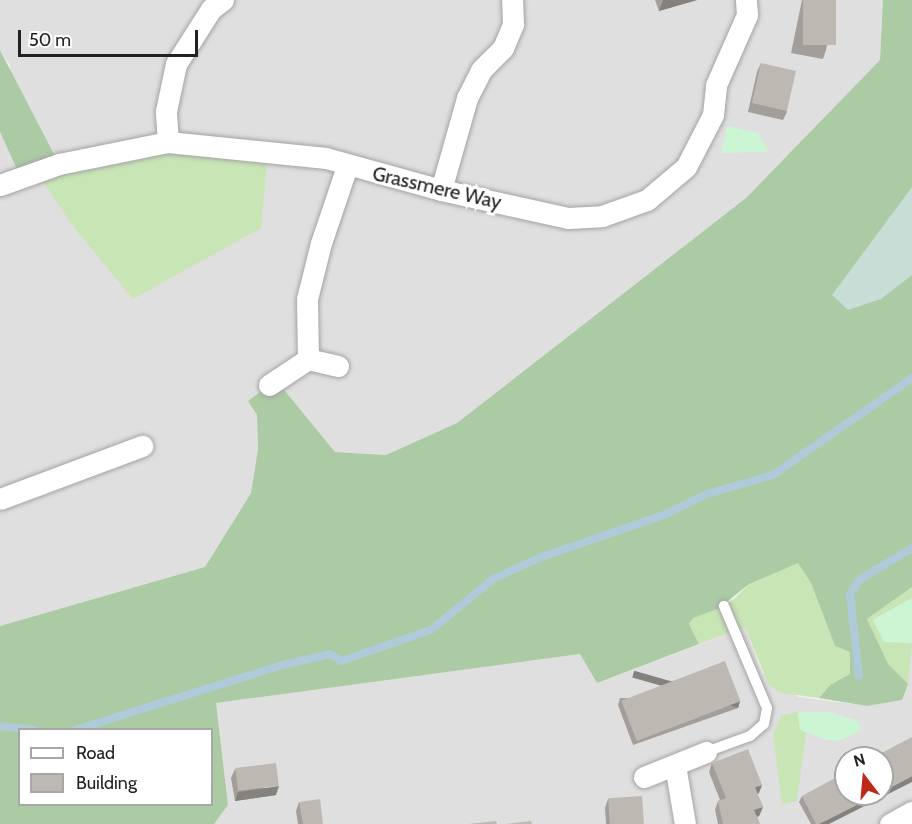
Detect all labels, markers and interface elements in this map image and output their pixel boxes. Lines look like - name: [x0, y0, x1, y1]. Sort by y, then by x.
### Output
- scale bar: [21, 18, 201, 56]
- text: 50 m: [29, 29, 71, 51]
- street label: Grassmere Way: [370, 161, 504, 215]
- legend: [18, 728, 213, 806]
- text: Road: [76, 742, 115, 764]
- north arrow: [834, 746, 894, 806]
- text: N: [851, 749, 868, 771]
- text: Building: [76, 772, 137, 794]

